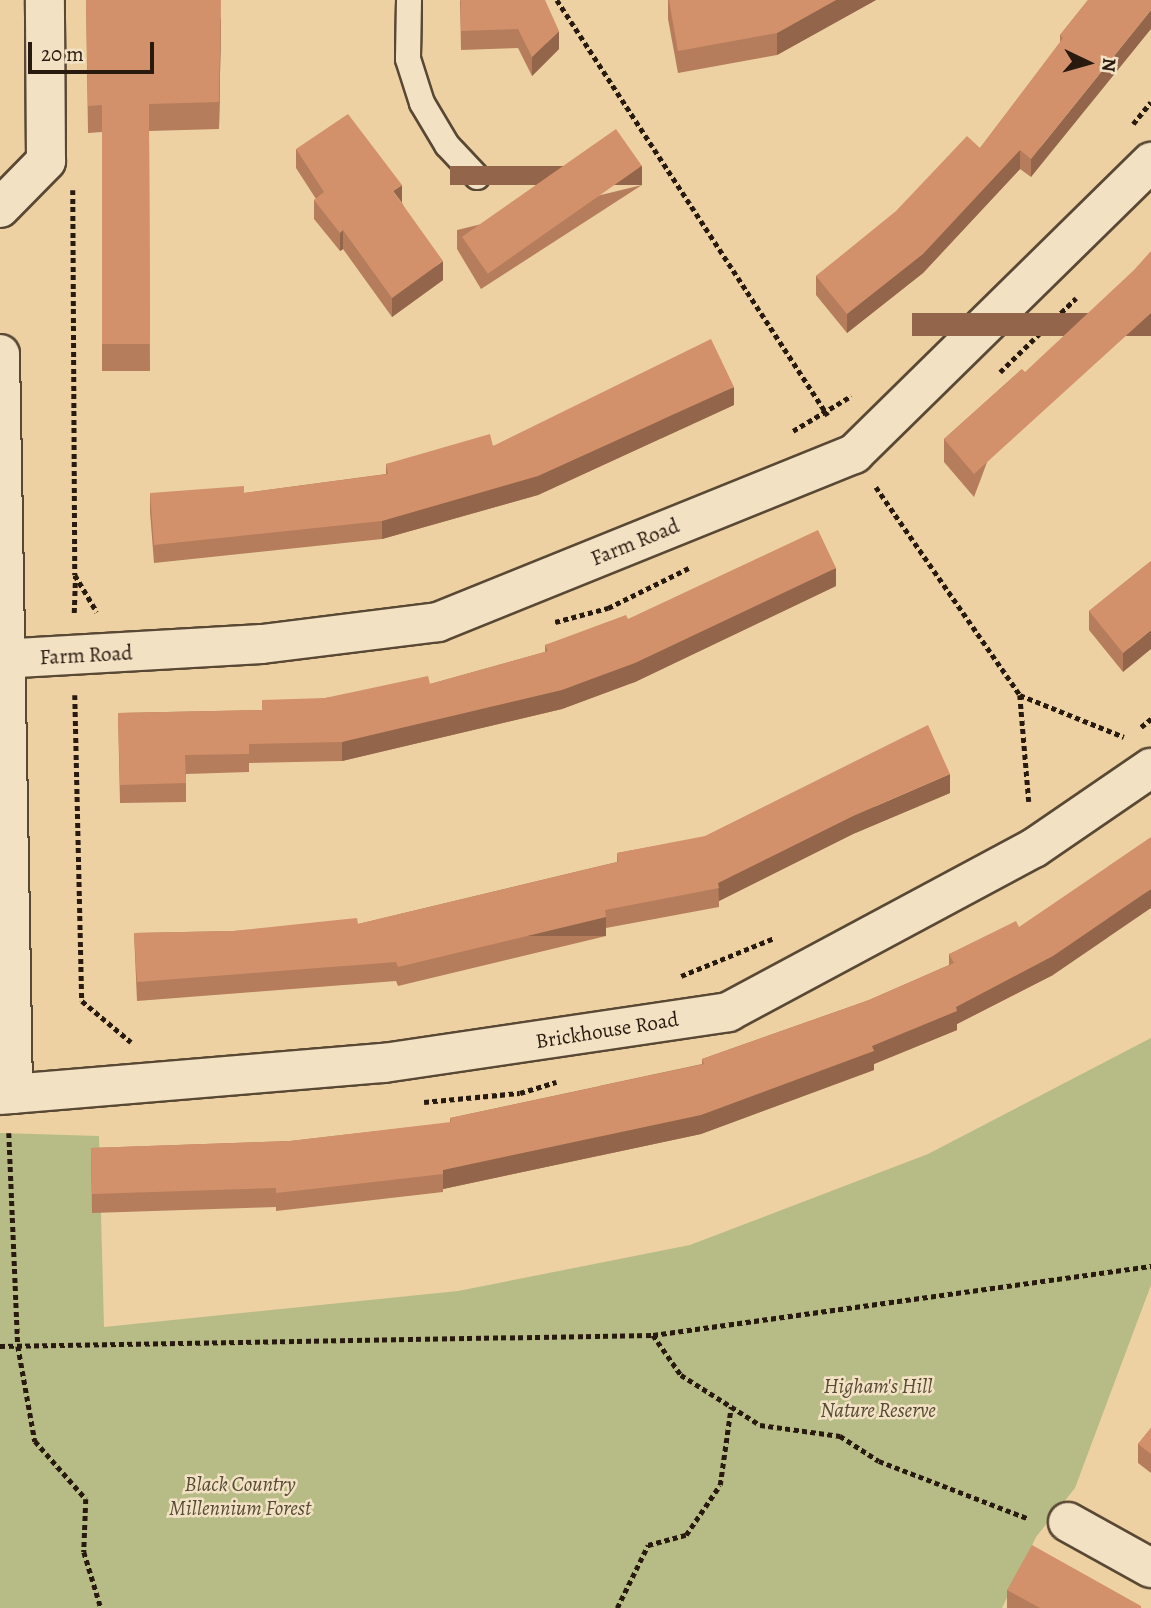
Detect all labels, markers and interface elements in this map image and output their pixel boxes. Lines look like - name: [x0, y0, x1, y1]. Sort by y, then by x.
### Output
- scale bar: [32, 28, 158, 72]
- north arrow: [1053, 28, 1123, 98]
- text: 20 m: [41, 40, 84, 68]
- text: N: [1095, 57, 1122, 73]
- street label: Farm Road: [587, 513, 683, 571]
- street label: Farm Road: [39, 640, 133, 670]
- street label: Brickhouse Road: [534, 1006, 680, 1054]
- park label: Higham's Hill Nature Reserve: [820, 1373, 936, 1423]
- park label: Black Country Millennium Forest: [169, 1471, 311, 1521]

